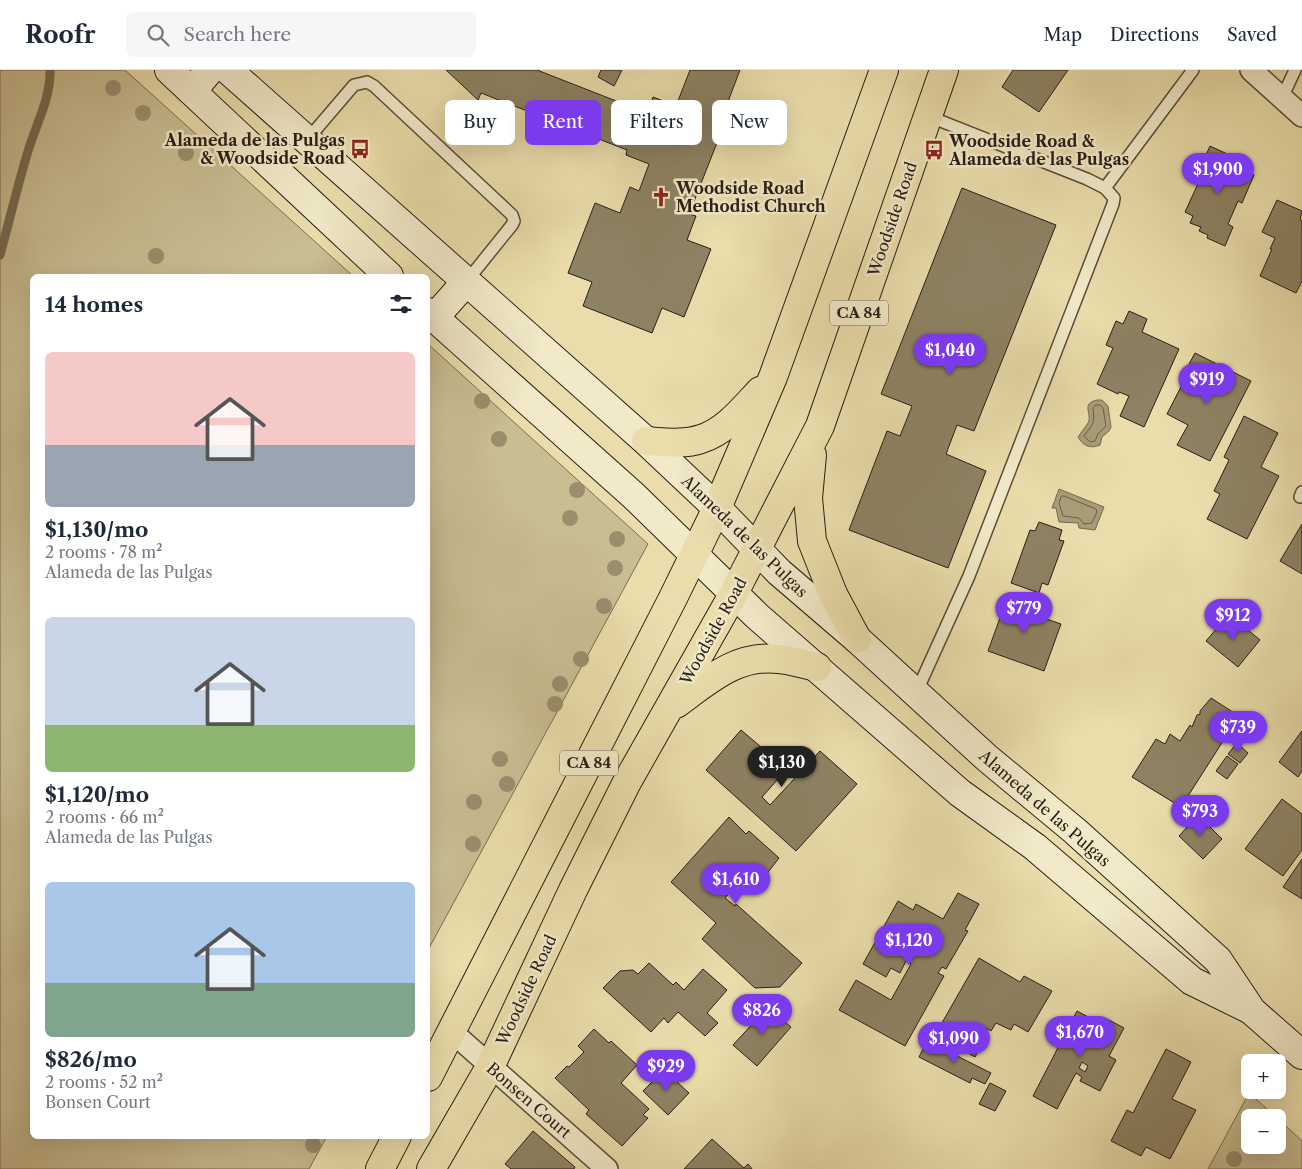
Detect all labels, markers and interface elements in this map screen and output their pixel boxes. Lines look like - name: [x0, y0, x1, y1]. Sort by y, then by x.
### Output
- search box: [126, 12, 476, 57]
- text: Roofr: [25, 20, 96, 49]
- icon: search: [144, 21, 172, 49]
- text: Search here: [184, 23, 291, 46]
- text: Map: [1043, 24, 1082, 46]
- text: Directions: [1110, 24, 1199, 46]
- text: Saved: [1227, 24, 1277, 46]
- chip: Buy: [445, 100, 515, 145]
- chip: Rent: [525, 100, 601, 145]
- chip: Filters: [611, 100, 702, 145]
- chip: New: [712, 100, 787, 145]
- place label: Alameda de las Pulgas & Woodside Road: [164, 130, 345, 168]
- place label: Woodside Road & Alameda de las Pulgas: [948, 131, 1129, 169]
- bus stop icon: Alameda de las Pulgas & Woodside Road: [349, 138, 371, 160]
- bus stop icon: Woodside Road & Alameda de las Pulgas: [923, 139, 945, 161]
- pin: $1,900: [1177, 152, 1259, 195]
- street label: Woodside Road: [863, 159, 921, 280]
- text: $1,900: [1193, 159, 1243, 179]
- place label: Woodside Road Methodist Church: [675, 178, 826, 216]
- church icon: Woodside Road Methodist Church: [650, 186, 672, 208]
- icon: filters: [387, 290, 415, 318]
- text: 14 homes: [45, 292, 143, 317]
- road number: CA 84: [830, 300, 888, 326]
- pin: $1,040: [909, 334, 991, 376]
- text: $1,040: [925, 340, 975, 360]
- pin: $919: [1177, 362, 1237, 405]
- text: $919: [1189, 369, 1225, 389]
- icon: home: [185, 384, 275, 474]
- street label: Alameda de las Pulgas: [677, 470, 812, 601]
- text: $1,130/mo: [45, 517, 148, 542]
- text: 2 rooms · 78 m²: [45, 542, 163, 562]
- text: Alameda de las Pulgas: [45, 562, 213, 582]
- street label: Woodside Road: [675, 573, 751, 689]
- pin: $779: [994, 592, 1054, 634]
- text: $779: [1006, 598, 1042, 618]
- pin: $912: [1203, 598, 1263, 641]
- text: $912: [1215, 605, 1251, 625]
- icon: home: [185, 649, 275, 739]
- pin: $739: [1208, 710, 1268, 753]
- text: $739: [1220, 717, 1256, 737]
- street label: Alameda de las Pulgas: [974, 745, 1115, 871]
- pin: $1,130: [741, 746, 823, 788]
- road number: CA 84: [560, 750, 618, 776]
- text: $1,130: [759, 752, 805, 772]
- text: $1,120/mo: [45, 782, 149, 807]
- pin: $793: [1170, 794, 1230, 837]
- text: $793: [1182, 801, 1218, 821]
- text: 2 rooms · 66 m²: [45, 807, 164, 827]
- text: Alameda de las Pulgas: [45, 827, 213, 847]
- pin: $1,610: [695, 862, 777, 905]
- text: $1,610: [712, 869, 760, 889]
- icon: home: [185, 914, 275, 1004]
- pin: $1,120: [868, 924, 950, 966]
- text: $1,120: [885, 930, 933, 950]
- street label: Woodside Road: [491, 931, 561, 1049]
- pin: $826: [732, 994, 792, 1036]
- text: $826: [743, 1000, 781, 1020]
- pin: $1,670: [1039, 1016, 1121, 1058]
- pin: $1,090: [913, 1022, 995, 1064]
- text: $1,670: [1056, 1022, 1104, 1042]
- text: $1,090: [929, 1028, 979, 1048]
- text: $826/mo: [45, 1047, 137, 1072]
- pin: $929: [636, 1050, 696, 1092]
- map controls: [1241, 1054, 1286, 1154]
- button: +: [1241, 1054, 1286, 1099]
- text: $929: [647, 1056, 685, 1076]
- street label: Bonsen Court: [483, 1058, 576, 1142]
- text: 2 rooms · 52 m²: [45, 1072, 163, 1092]
- text: Bonsen Court: [45, 1092, 151, 1112]
- button: −: [1241, 1109, 1286, 1154]

